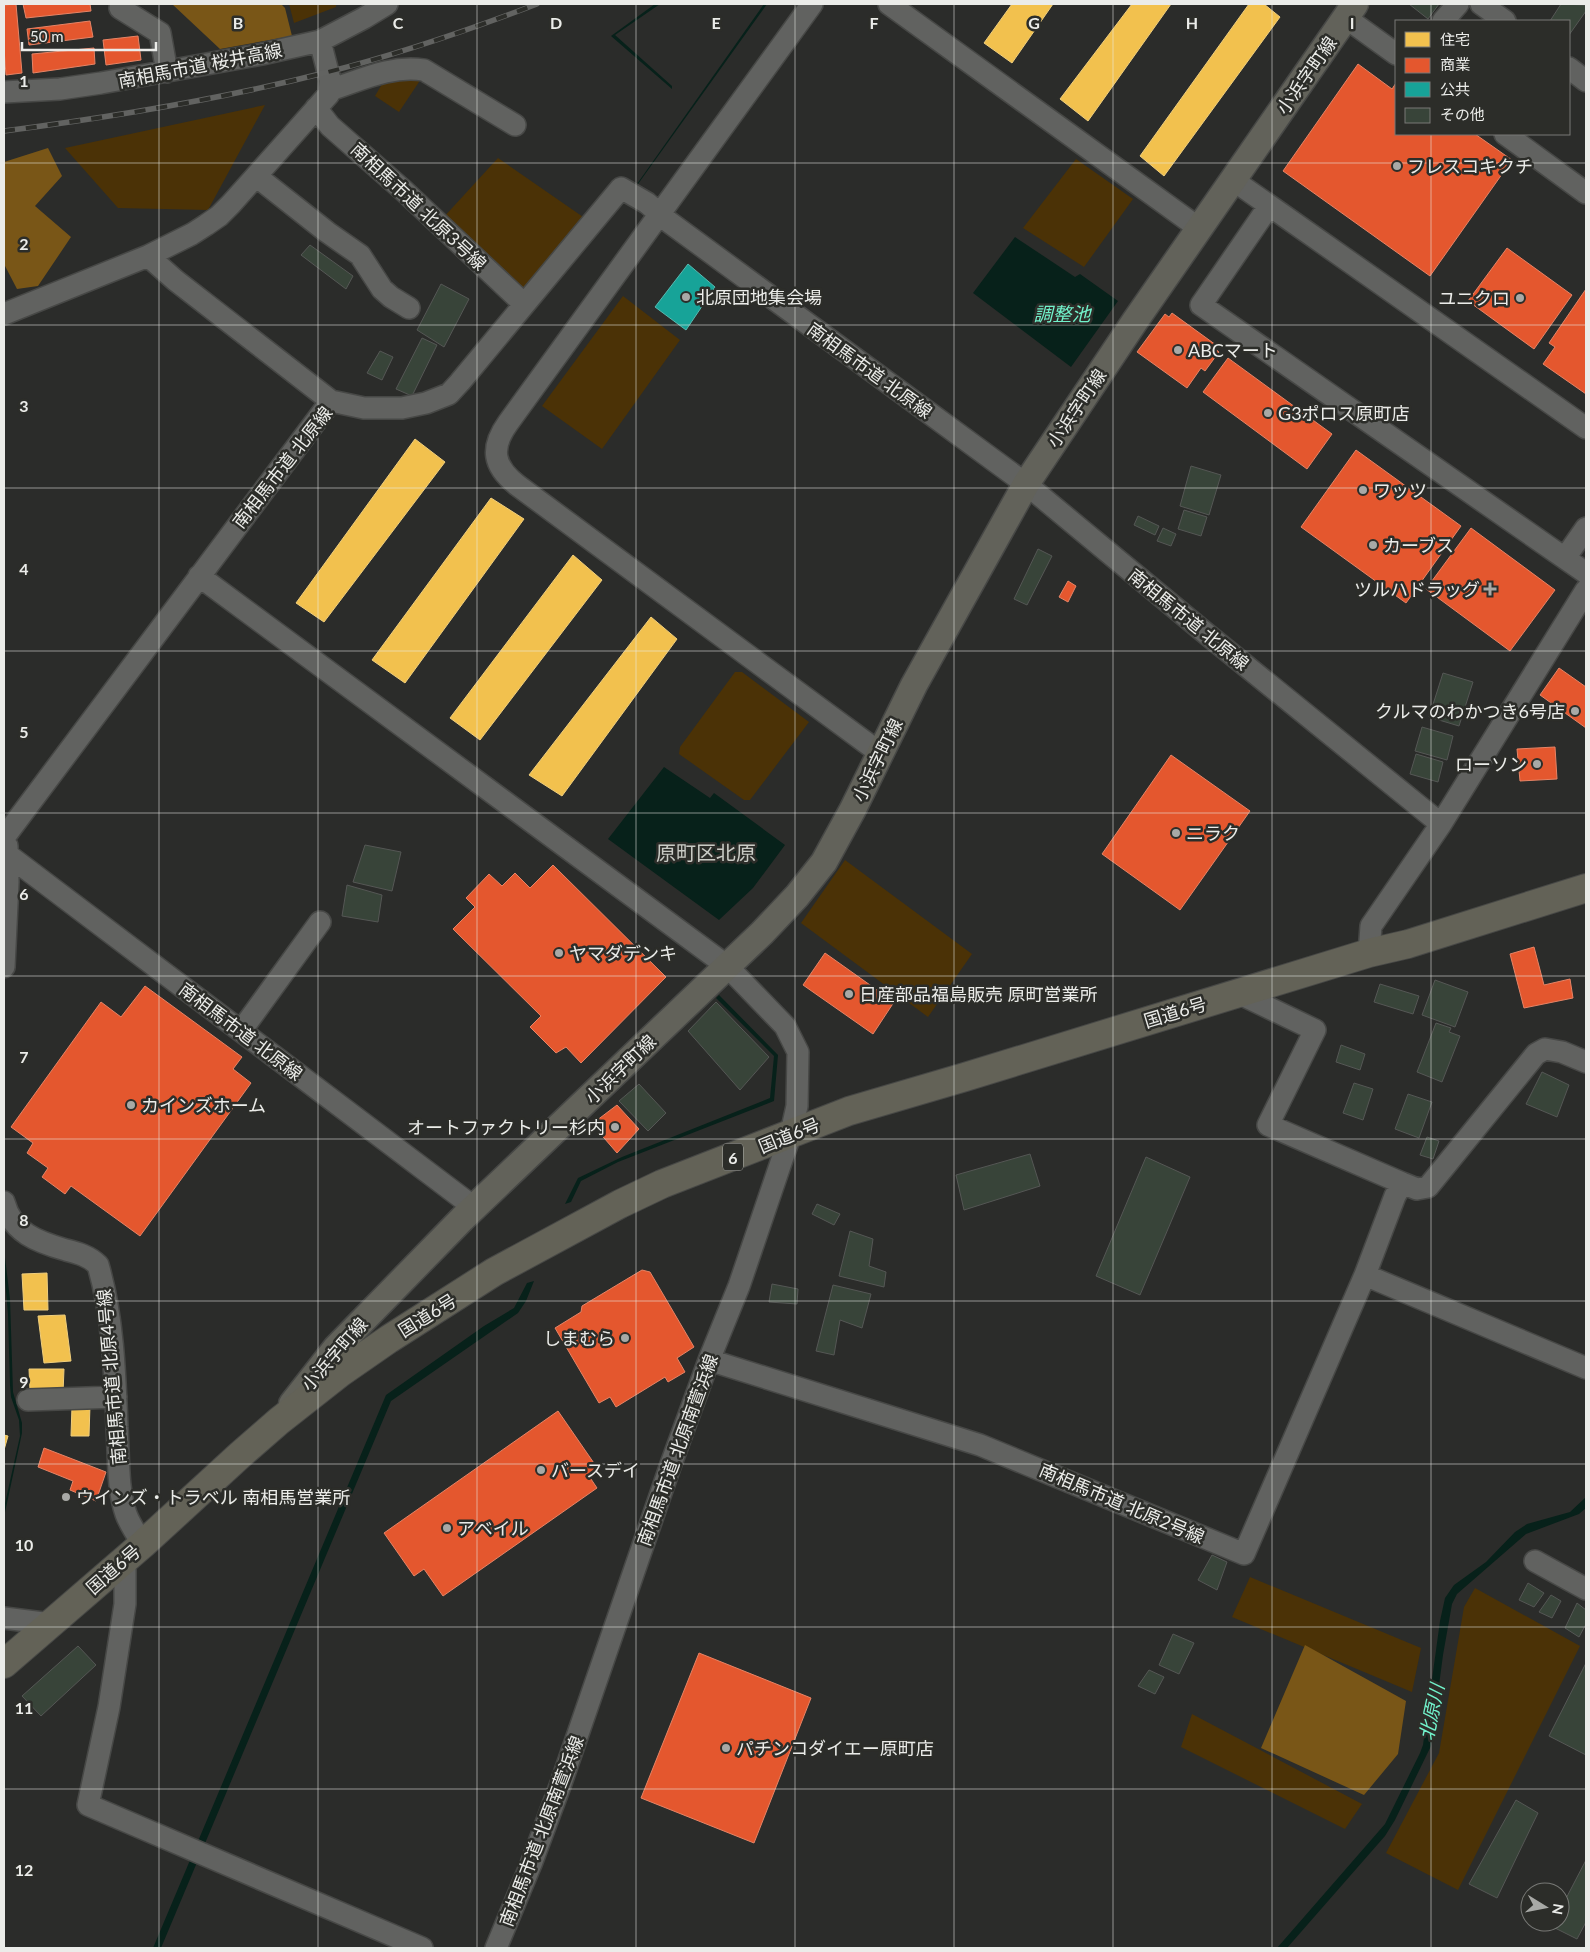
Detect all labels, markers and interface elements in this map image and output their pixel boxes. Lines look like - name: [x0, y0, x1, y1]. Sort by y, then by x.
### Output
- text: B: [233, 13, 243, 32]
- text: C: [393, 13, 404, 32]
- text: D: [550, 13, 562, 32]
- text: E: [711, 13, 721, 32]
- text: F: [869, 13, 879, 32]
- text: G: [1028, 13, 1040, 32]
- text: H: [1186, 13, 1198, 32]
- text: I: [1350, 13, 1354, 32]
- scale bar: [22, 20, 156, 52]
- legend: [1395, 20, 1570, 135]
- text: 50 m: [30, 27, 64, 45]
- text: 住宅: [1440, 30, 1470, 48]
- street label: 小浜字町線: [1271, 32, 1341, 118]
- street label: 南相馬市道 桜井高線: [116, 38, 284, 92]
- text: 商業: [1440, 55, 1470, 73]
- text: 1: [19, 71, 29, 90]
- text: 公共: [1440, 80, 1470, 98]
- text: その他: [1440, 105, 1485, 123]
- street label: 南相馬市道 北原3号線: [347, 138, 491, 274]
- place label: フレスコキクチ: [1407, 155, 1533, 177]
- marker: フレスコキクチ: [1391, 160, 1403, 172]
- text: 2: [19, 234, 29, 253]
- place label: 北原団地集会場: [696, 286, 822, 308]
- place label: ユニクロ: [1438, 287, 1510, 309]
- marker: 北原団地集会場: [680, 291, 692, 303]
- marker: ユニクロ: [1514, 292, 1526, 304]
- water label: 調整池: [1033, 302, 1092, 325]
- street label: 南相馬市道 北原線: [803, 317, 937, 423]
- place label: ABCマート: [1188, 339, 1278, 361]
- marker: ABCマート: [1172, 344, 1184, 356]
- street label: 小浜字町線: [1042, 365, 1110, 451]
- text: 3: [19, 396, 29, 415]
- street label: 南相馬市道 北原線: [228, 402, 336, 532]
- place label: G3ポロス原町店: [1278, 402, 1410, 424]
- marker: G3ポロス原町店: [1262, 407, 1274, 419]
- place label: ワッツ: [1373, 479, 1427, 501]
- marker: ワッツ: [1357, 484, 1369, 496]
- place label: カーブス: [1383, 534, 1454, 556]
- marker: カーブス: [1367, 539, 1379, 551]
- text: 4: [19, 559, 29, 578]
- street label: 南相馬市道 北原線: [1124, 564, 1254, 674]
- place label: ツルハドラッグ: [1354, 578, 1480, 600]
- marker: ツルハドラッグ: [1484, 583, 1496, 595]
- place label: クルマのわかつき6号店: [1375, 700, 1565, 722]
- marker: クルマのわかつき6号店: [1569, 705, 1581, 717]
- street label: 小浜字町線: [847, 715, 907, 805]
- text: 5: [19, 722, 29, 741]
- place label: ローソン: [1455, 753, 1527, 775]
- marker: ローソン: [1531, 758, 1543, 770]
- place label: ニラク: [1186, 822, 1240, 844]
- marker: ニラク: [1170, 827, 1182, 839]
- district label: 原町区北原: [656, 840, 756, 864]
- text: 6: [19, 884, 29, 903]
- place label: ヤマダデンキ: [569, 942, 677, 964]
- marker: ヤマダデンキ: [553, 947, 565, 959]
- street label: 南相馬市道 北原線: [175, 977, 307, 1085]
- place label: 日産部品福島販売 原町営業所: [859, 983, 1098, 1005]
- marker: 日産部品福島販売 原町営業所: [843, 988, 855, 1000]
- street label: 国道6号: [1141, 992, 1209, 1032]
- street label: 小浜字町線: [580, 1030, 660, 1108]
- text: 7: [19, 1047, 29, 1066]
- place label: カインズホーム: [141, 1094, 266, 1116]
- marker: カインズホーム: [125, 1099, 137, 1111]
- street label: 国道6号: [755, 1113, 823, 1157]
- place label: オートファクトリー杉内: [407, 1116, 605, 1138]
- marker: オートファクトリー杉内: [609, 1121, 621, 1133]
- road number: 6: [723, 1144, 743, 1170]
- text: 8: [19, 1210, 29, 1229]
- street label: 南相馬市道 北原4号線: [92, 1288, 130, 1466]
- street label: 国道6号: [394, 1289, 460, 1341]
- street label: 小浜字町線: [296, 1313, 372, 1395]
- place label: しまむら: [543, 1327, 615, 1349]
- marker: しまむら: [619, 1332, 631, 1344]
- street label: 南相馬市道 北原南萱浜線: [632, 1351, 722, 1549]
- text: 9: [19, 1372, 29, 1391]
- street label: 南相馬市道 北原2号線: [1036, 1458, 1208, 1548]
- place label: バースデイ: [551, 1459, 640, 1481]
- marker: バースデイ: [535, 1464, 547, 1476]
- place label: ウインズ・トラベル 南相馬営業所: [76, 1486, 350, 1508]
- marker: ウインズ・トラベル 南相馬営業所: [60, 1491, 72, 1503]
- place label: アベイル: [457, 1517, 529, 1539]
- marker: アベイル: [441, 1522, 453, 1534]
- text: 10: [15, 1535, 33, 1554]
- street label: 国道6号: [81, 1540, 145, 1598]
- water label: 北原川: [1414, 1680, 1449, 1742]
- text: 11: [15, 1698, 33, 1717]
- street label: 南相馬市道 北原南萱浜線: [494, 1732, 588, 1930]
- place label: パチンコダイエー原町店: [736, 1737, 934, 1759]
- marker: パチンコダイエー原町店: [720, 1742, 732, 1754]
- text: 12: [15, 1860, 33, 1879]
- north arrow: [1520, 1882, 1570, 1932]
- text: N: [1549, 1903, 1568, 1916]

